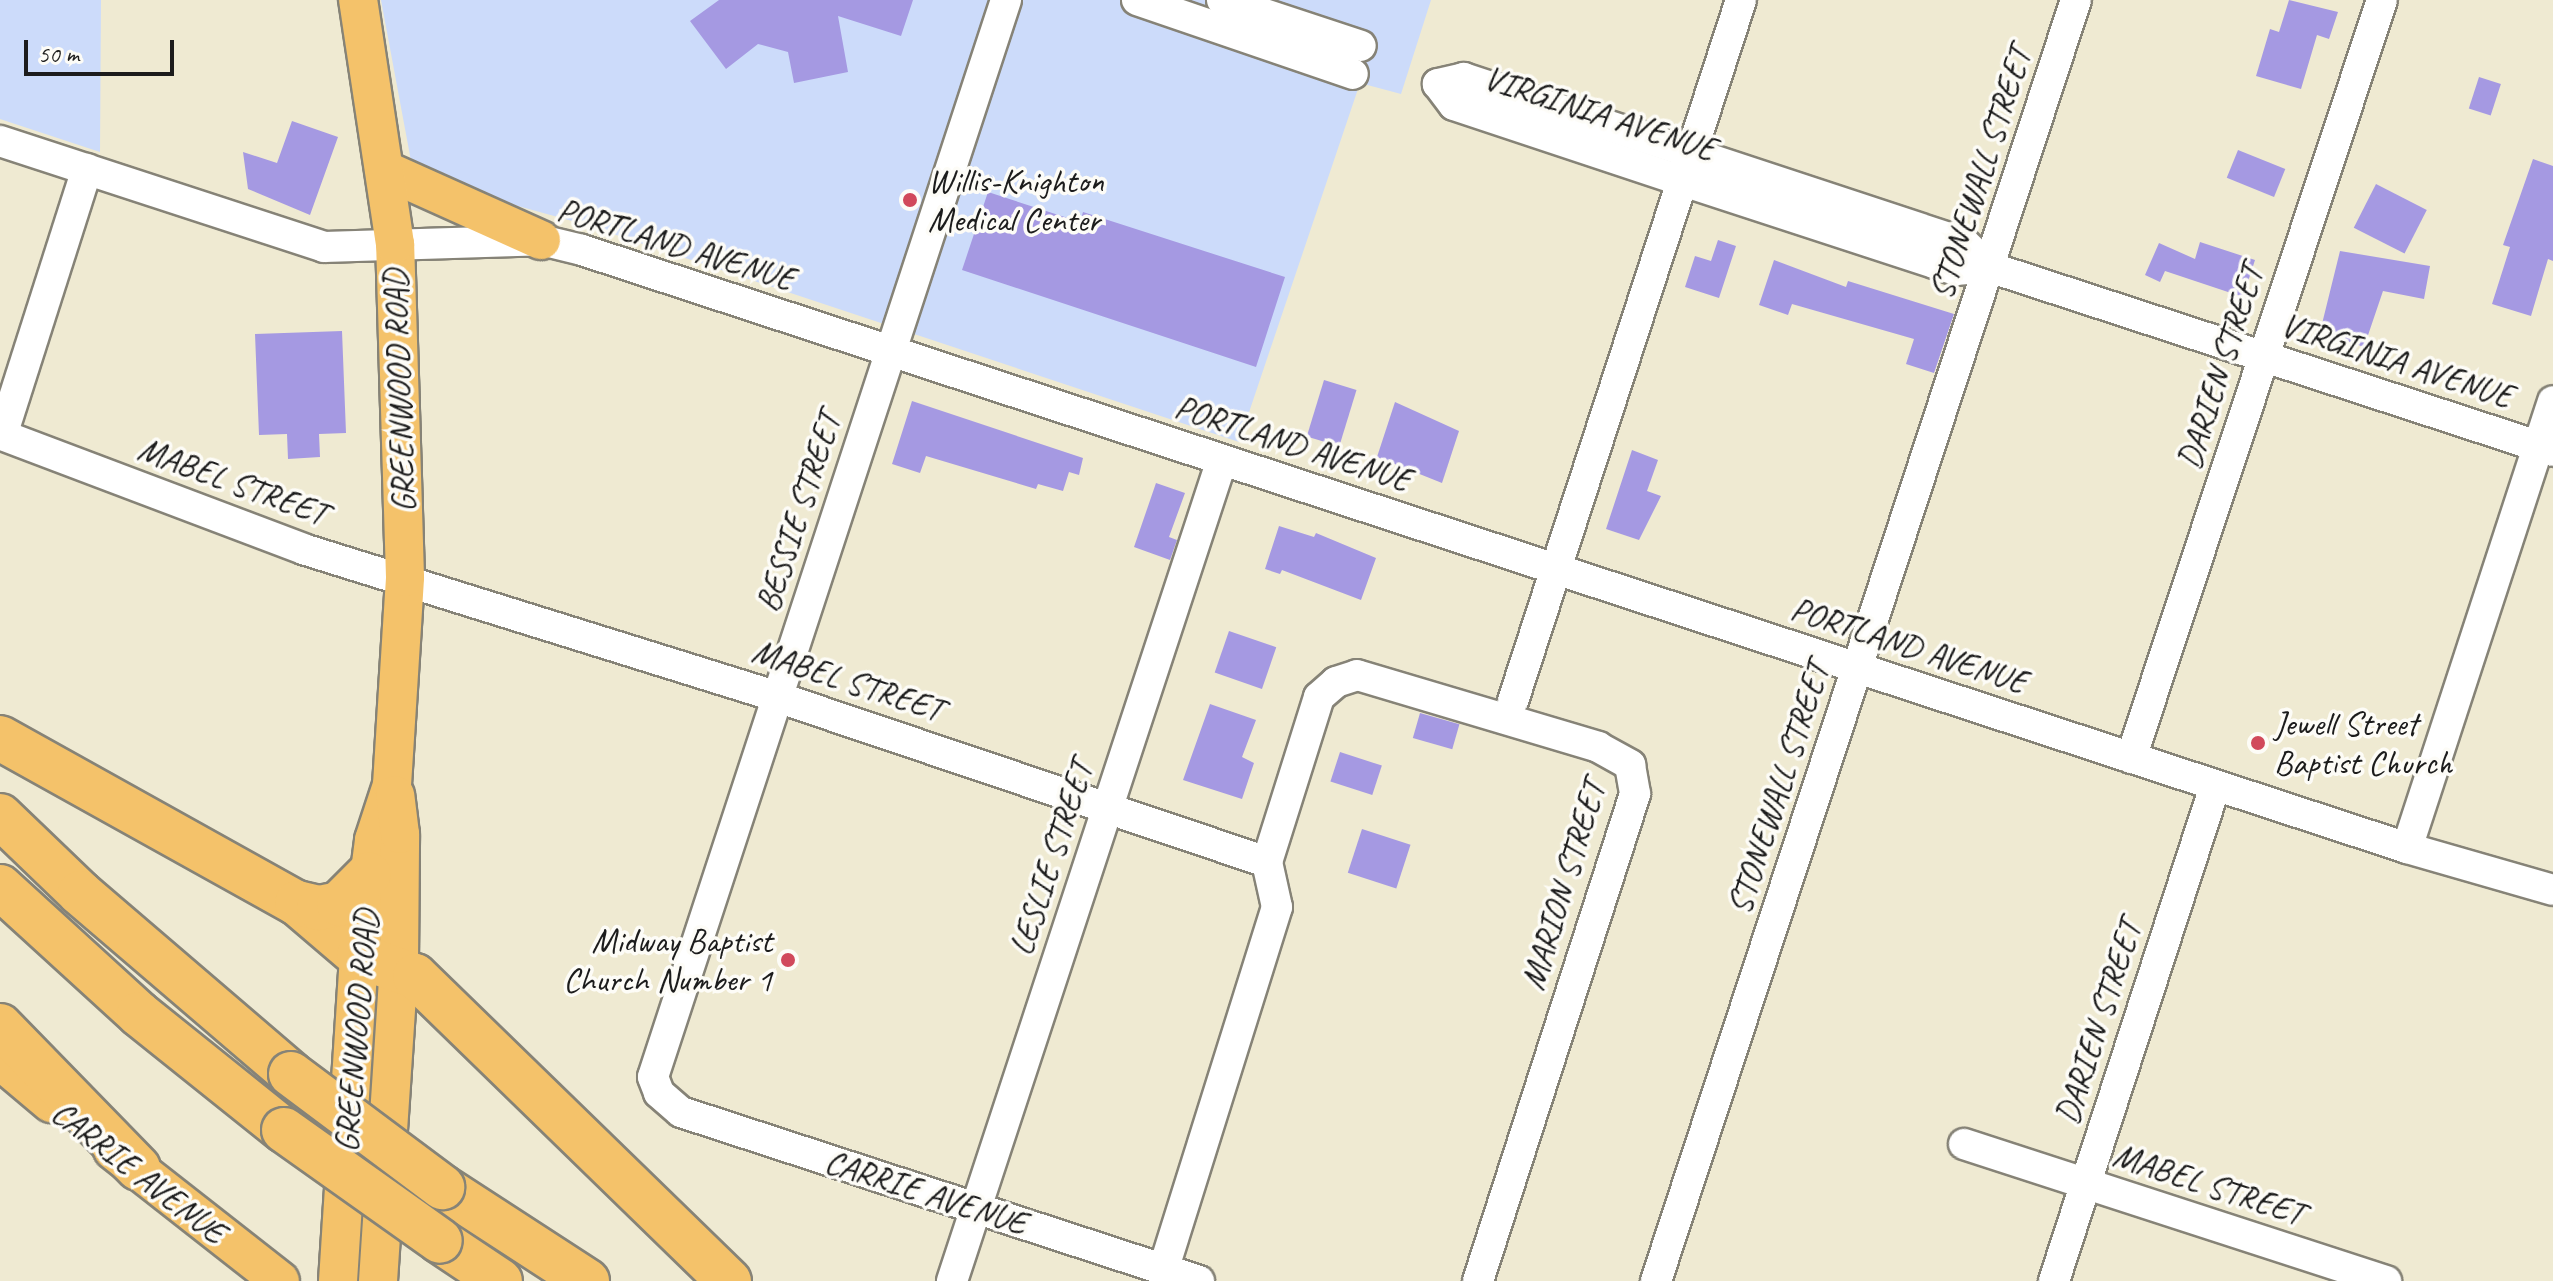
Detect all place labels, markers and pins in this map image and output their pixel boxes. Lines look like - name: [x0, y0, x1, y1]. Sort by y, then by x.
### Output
- place label: Willis-Knighton Medical Center: [928, 160, 1104, 240]
- marker: Willis-Knighton Medical Center: [899, 189, 921, 211]
- place label: Jewell Street Baptist Church: [2274, 703, 2453, 782]
- marker: Jewell Street Baptist Church: [2249, 734, 2267, 752]
- place label: Midway Baptist Church Number 1: [565, 920, 772, 1000]
- marker: Midway Baptist Church Number 1: [779, 951, 797, 969]

